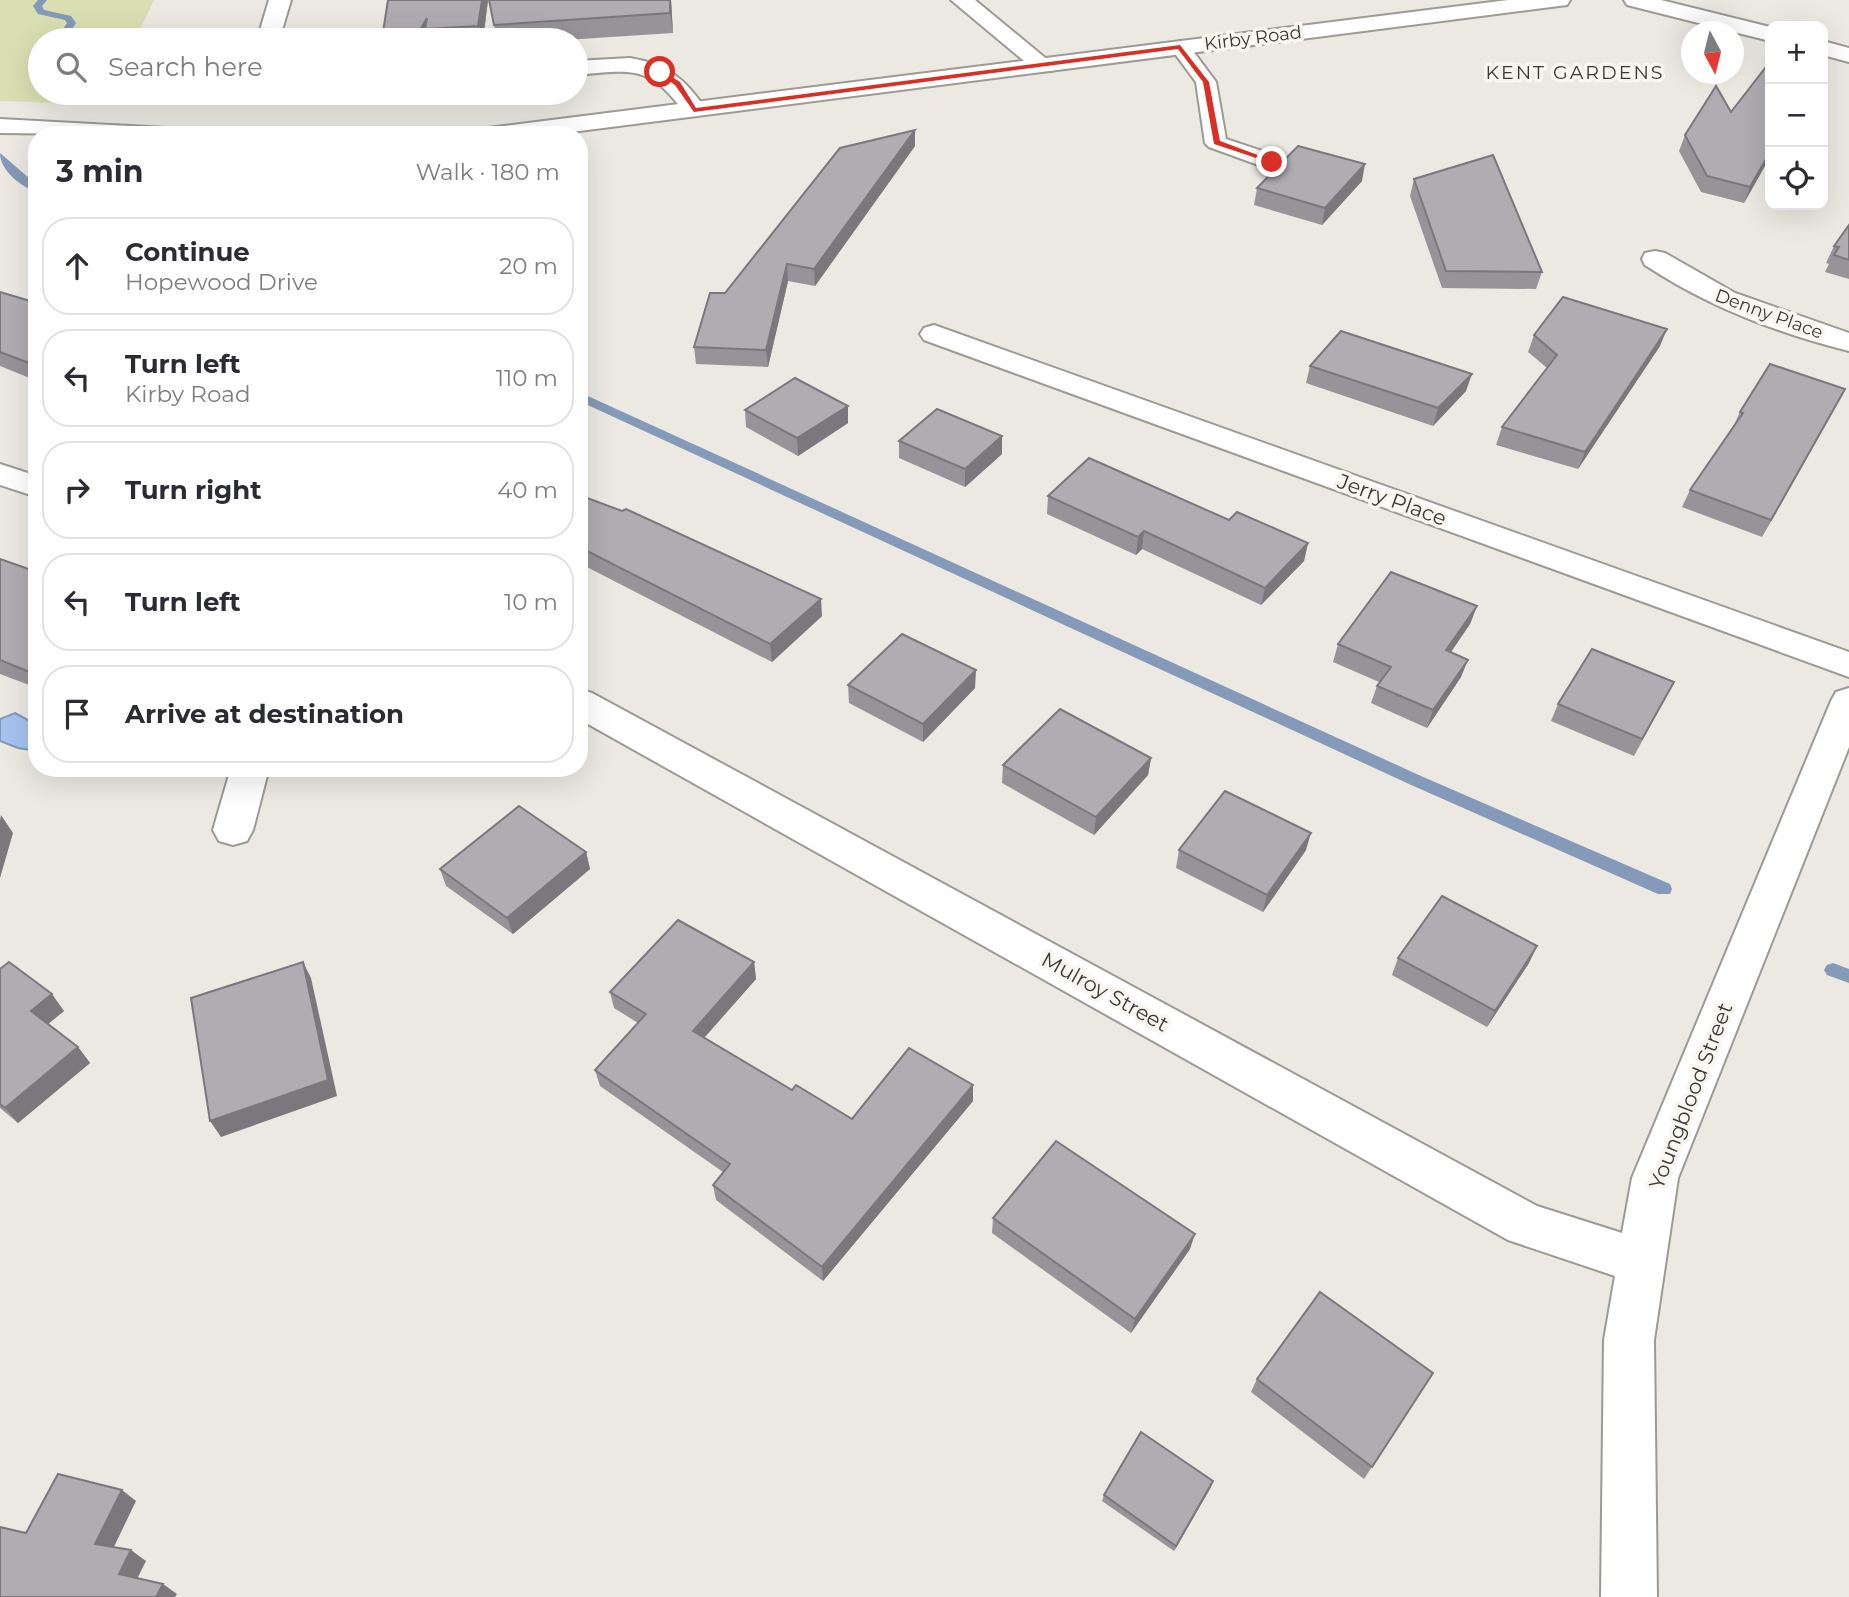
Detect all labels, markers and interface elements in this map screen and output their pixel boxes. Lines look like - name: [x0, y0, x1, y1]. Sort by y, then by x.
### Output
- street label: Kirby Road: [1203, 21, 1303, 55]
- north arrow: [1681, 21, 1744, 84]
- map controls: [1765, 21, 1828, 210]
- button: +: [1765, 21, 1828, 84]
- search box: [28, 28, 588, 105]
- icon: search: [52, 48, 90, 86]
- text: Search here: [108, 51, 263, 83]
- route start: [644, 56, 675, 87]
- district label: KENT GARDENS: [1485, 61, 1665, 84]
- button: −: [1765, 84, 1828, 147]
- route end: [1256, 146, 1287, 177]
- button: locate: [1765, 147, 1828, 210]
- text: 3 min: [56, 153, 143, 190]
- text: Walk · 180 m: [416, 158, 560, 186]
- text: Continue: [125, 236, 250, 268]
- icon: ahead: [58, 247, 96, 285]
- text: 20 m: [499, 252, 558, 280]
- text: Hopewood Drive: [125, 268, 318, 296]
- street label: Denny Place: [1712, 284, 1826, 344]
- text: Turn left: [125, 348, 241, 380]
- icon: left: [58, 359, 96, 397]
- text: 110 m: [496, 364, 558, 392]
- text: Kirby Road: [125, 380, 250, 408]
- street label: Jerry Place: [1333, 468, 1450, 531]
- icon: right: [58, 471, 96, 509]
- text: Turn right: [125, 474, 261, 506]
- text: 40 m: [497, 476, 558, 504]
- icon: left: [58, 583, 96, 621]
- text: Turn left: [125, 586, 241, 618]
- text: 10 m: [504, 588, 558, 616]
- icon: arrive: [58, 695, 96, 733]
- text: Arrive at destination: [125, 698, 404, 730]
- street label: Mulroy Street: [1037, 946, 1173, 1037]
- street label: Youngblood Street: [1643, 999, 1738, 1192]

